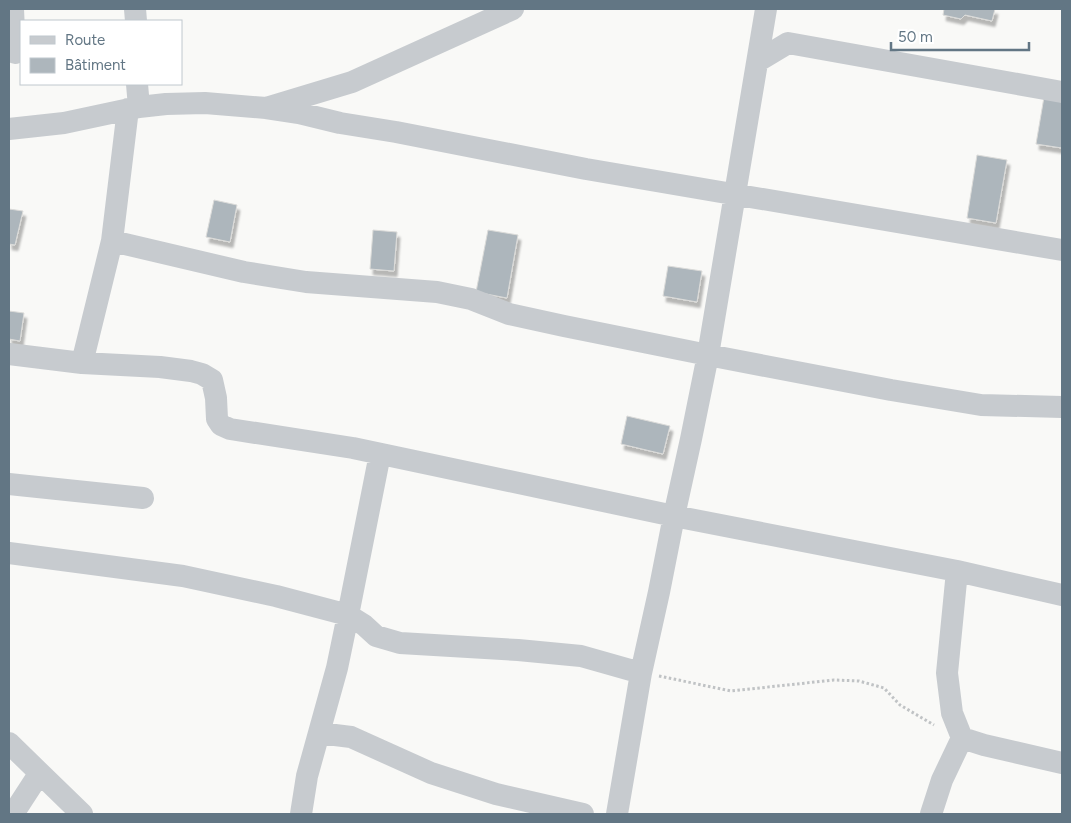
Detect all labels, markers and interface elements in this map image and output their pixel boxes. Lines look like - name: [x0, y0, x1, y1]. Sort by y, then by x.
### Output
- legend: [20, 20, 182, 85]
- scale bar: [891, 20, 1028, 52]
- text: 50 m: [898, 28, 933, 46]
- text: Route: [65, 31, 105, 49]
- text: Bâtiment: [65, 56, 126, 74]

